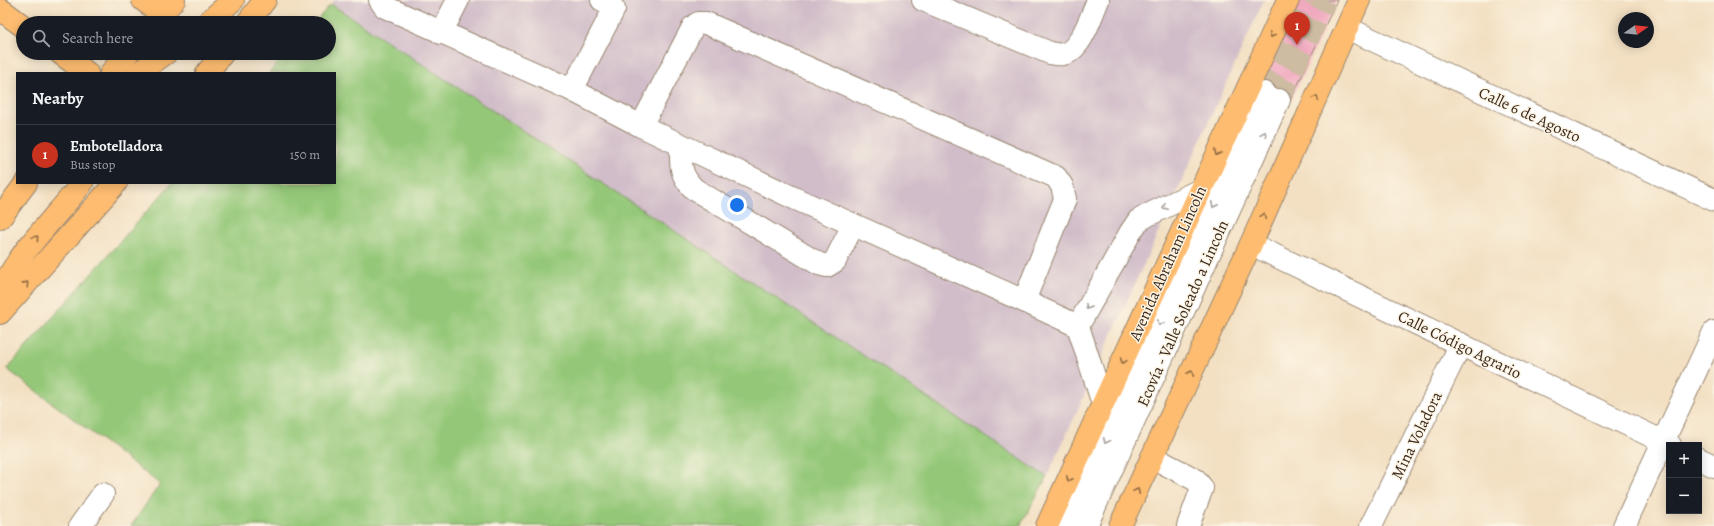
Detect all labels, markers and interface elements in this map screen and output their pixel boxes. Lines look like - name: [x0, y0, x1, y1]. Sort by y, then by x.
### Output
- pin: 1: [1284, 12, 1310, 45]
- north arrow: [1618, 12, 1654, 48]
- search box: [16, 16, 336, 60]
- icon: search: [30, 27, 52, 49]
- text: Search here: [62, 28, 133, 48]
- one-way arrow: [1269, 31, 1277, 39]
- street label: Calle 6 de Agosto: [1475, 82, 1584, 148]
- text: Nearby: [32, 87, 83, 110]
- one-way arrow: [1311, 94, 1319, 102]
- one-way arrow: [1259, 130, 1267, 138]
- text: Embotelladora: [70, 136, 163, 156]
- text: 1: [43, 146, 47, 163]
- text: 150 m: [290, 146, 320, 163]
- one-way arrow: [1214, 149, 1222, 157]
- text: Bus stop: [70, 156, 115, 173]
- street label: Avenida Abraham Lincoln: [1123, 182, 1212, 345]
- your location: [727, 195, 747, 215]
- one-way arrow: [1211, 200, 1219, 208]
- one-way arrow: [1161, 202, 1169, 210]
- one-way arrow: [1258, 213, 1266, 221]
- street label: Ecovía - Valle Soleado a Lincoln: [1132, 217, 1234, 410]
- one-way arrow: [31, 235, 38, 243]
- one-way arrow: [21, 281, 29, 289]
- one-way arrow: [1086, 303, 1093, 310]
- street label: Calle Código Agrario: [1394, 305, 1525, 384]
- one-way arrow: [1157, 318, 1165, 326]
- one-way arrow: [1120, 356, 1128, 364]
- one-way arrow: [1186, 369, 1194, 377]
- street label: Mina Voladora: [1386, 387, 1448, 483]
- one-way arrow: [1103, 437, 1111, 444]
- map controls: [1666, 442, 1702, 514]
- button: +: [1666, 442, 1702, 478]
- one-way arrow: [1066, 475, 1074, 482]
- button: −: [1666, 478, 1702, 514]
- one-way arrow: [1132, 487, 1140, 495]

